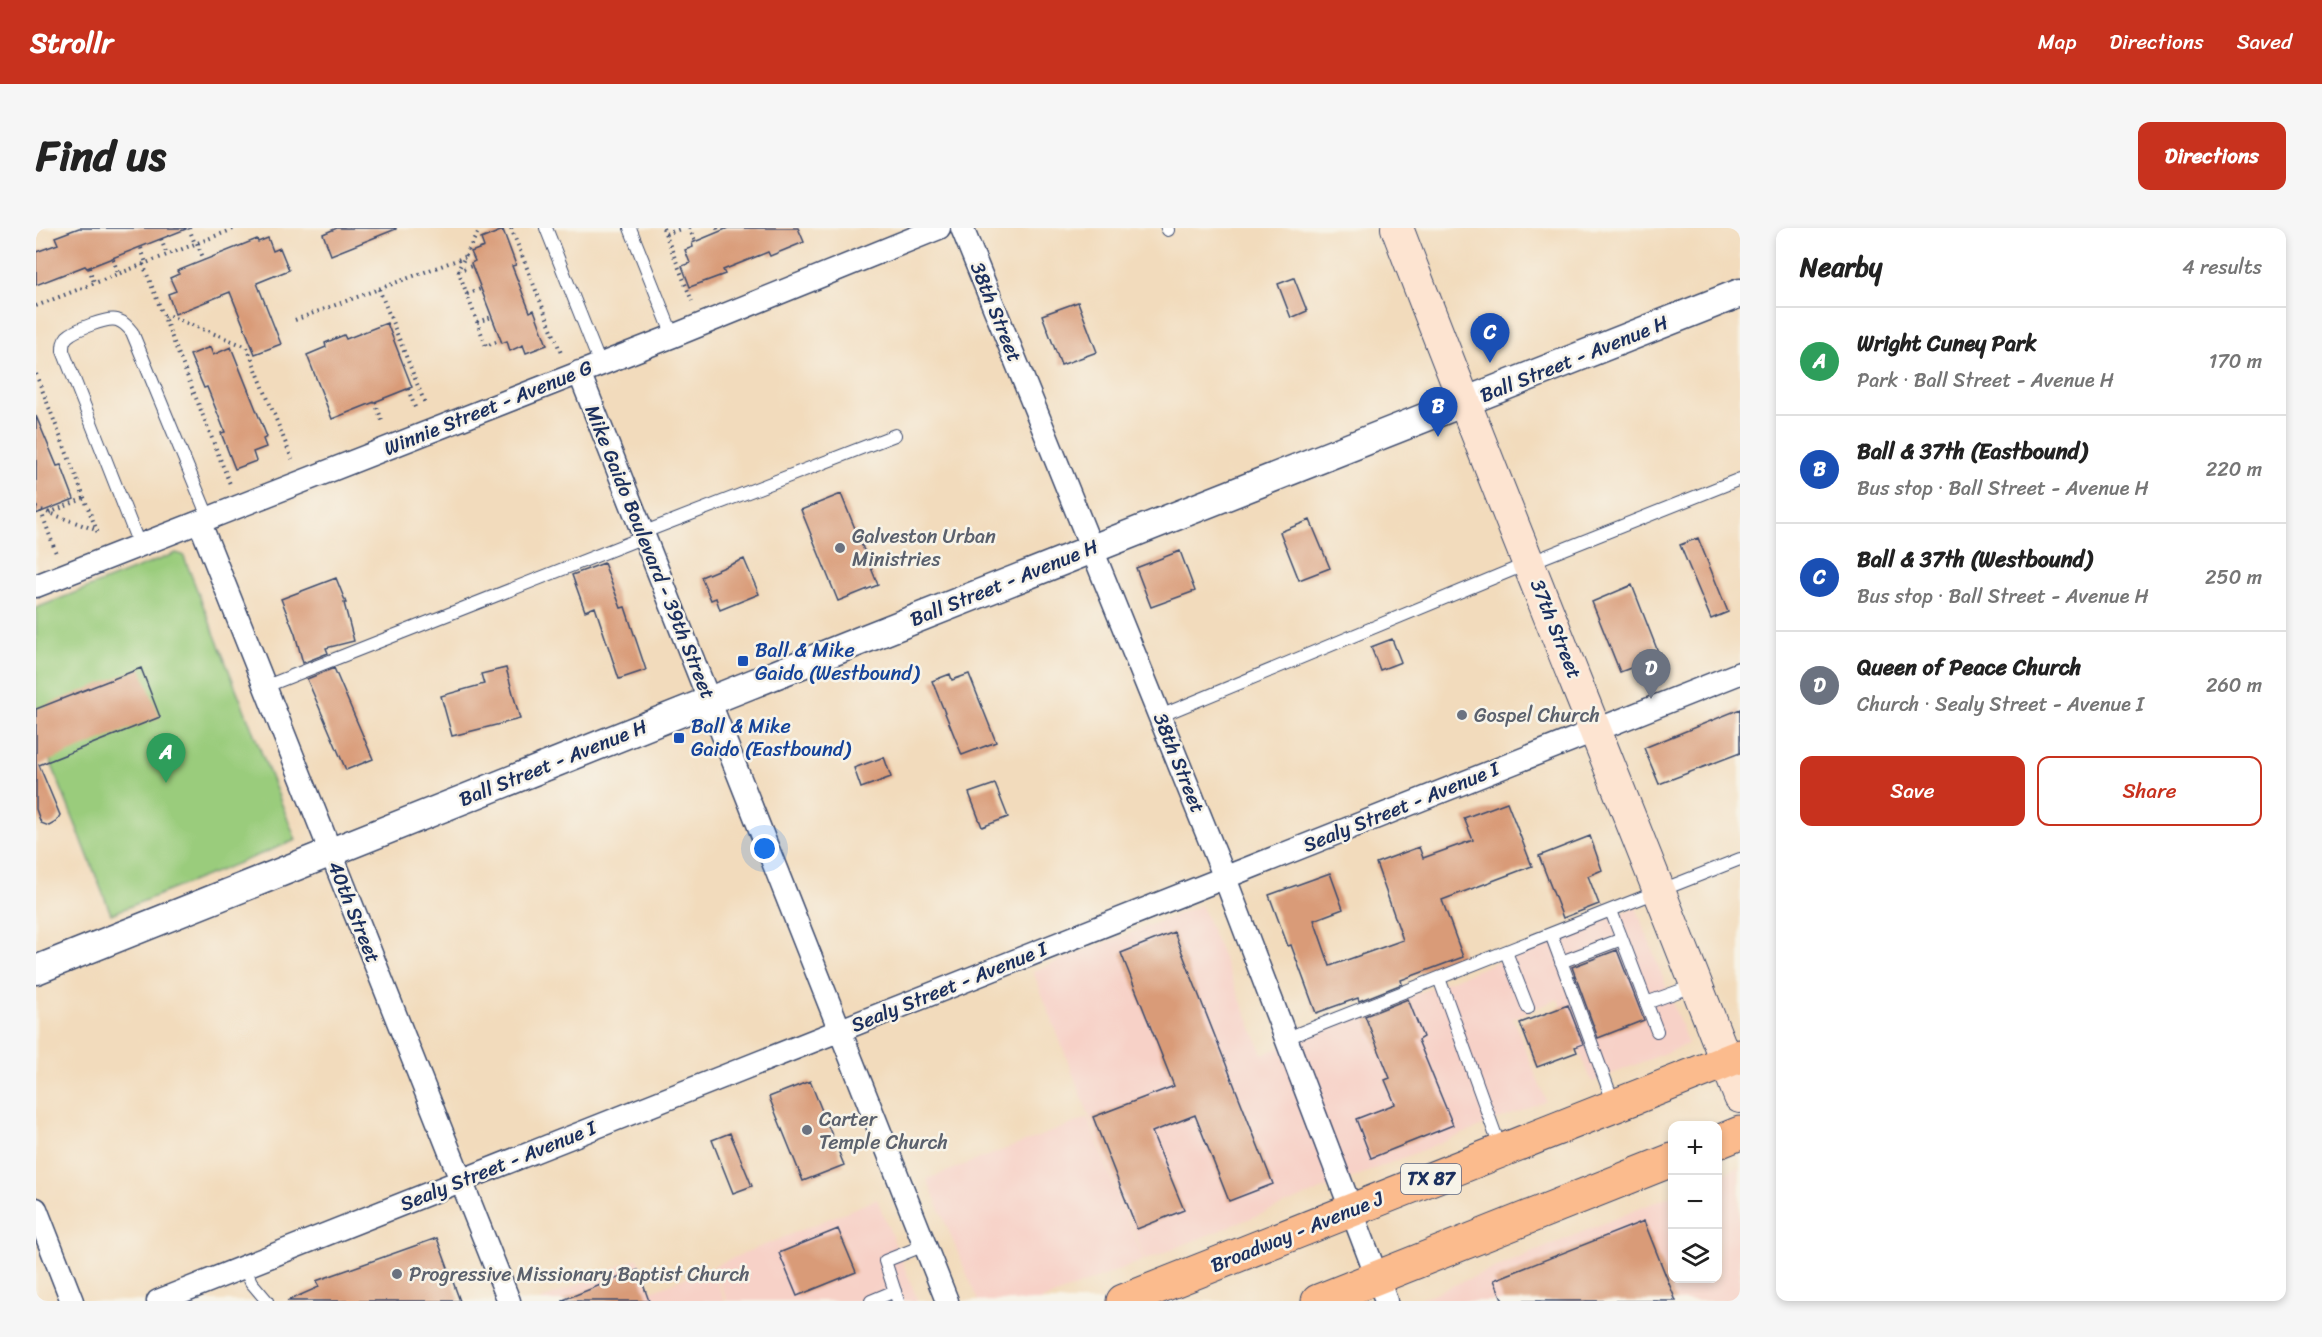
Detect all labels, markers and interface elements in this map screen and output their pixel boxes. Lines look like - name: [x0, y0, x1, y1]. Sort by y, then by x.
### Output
- text: Strollr: [30, 18, 113, 67]
- text: Map: [2038, 23, 2076, 61]
- text: Directions: [2109, 23, 2204, 61]
- text: Saved: [2237, 23, 2292, 61]
- text: Find us: [36, 119, 166, 193]
- button: Directions: [2138, 122, 2286, 190]
- text: Nearby: [1800, 244, 1882, 290]
- text: 4 results: [2182, 250, 2262, 285]
- street label: 38th Street: [960, 256, 1032, 368]
- street label: Ball Street - Avenue H: [1475, 305, 1673, 413]
- pin: C: [1470, 314, 1510, 363]
- text: Wright Cuney Park: [1857, 324, 2037, 363]
- text: A: [1813, 344, 1826, 379]
- text: 170 m: [2209, 344, 2262, 379]
- street label: Winnie Street - Avenue G: [378, 350, 598, 466]
- text: Park · Ball Street - Avenue H: [1857, 363, 2114, 398]
- pin: B: [1418, 388, 1458, 437]
- street label: Mike Gaido Boulevard - 39th Street: [575, 399, 725, 705]
- text: Ball & 37th (Eastbound): [1857, 432, 2087, 471]
- text: B: [1813, 452, 1826, 487]
- text: 220 m: [2206, 452, 2262, 487]
- text: Bus stop · Ball Street - Avenue H: [1857, 471, 2149, 506]
- place label: Galveston Urban Ministries: [852, 519, 996, 577]
- street label: Ball Street - Avenue H: [905, 529, 1103, 637]
- text: Ball & 37th (Westbound): [1857, 540, 2092, 579]
- marker: Galveston Urban Ministries: [833, 541, 847, 555]
- text: C: [1813, 560, 1826, 595]
- text: 250 m: [2205, 560, 2262, 595]
- street label: 37th Street: [1520, 574, 1592, 684]
- text: Bus stop · Ball Street - Avenue H: [1857, 579, 2149, 614]
- place label: Ball & Mike Gaido (Westbound): [755, 633, 920, 691]
- text: Queen of Peace Church: [1857, 648, 2081, 687]
- pin: D: [1632, 650, 1670, 699]
- marker: Ball & Mike Gaido (Westbound): [736, 654, 750, 668]
- text: D: [1814, 668, 1825, 703]
- text: 260 m: [2206, 668, 2262, 703]
- text: Church · Sealy Street - Avenue I: [1857, 687, 2144, 722]
- place label: Gospel Church: [1474, 698, 1600, 733]
- street label: 38th Street: [1143, 707, 1215, 819]
- marker: Gospel Church: [1455, 708, 1469, 722]
- street label: Ball Street - Avenue H: [454, 709, 652, 817]
- place label: Ball & Mike Gaido (Eastbound): [691, 709, 851, 767]
- marker: Ball & Mike Gaido (Eastbound): [672, 731, 686, 745]
- pin: A: [146, 734, 186, 783]
- street label: Sealy Street - Avenue I: [1298, 751, 1505, 862]
- button: Save: [1800, 756, 2025, 826]
- button: Share: [2037, 756, 2262, 826]
- your location: [750, 834, 779, 863]
- street label: 40th Street: [318, 856, 390, 969]
- street label: Sealy Street - Avenue I: [846, 931, 1053, 1042]
- place label: Carter Temple Church: [819, 1102, 948, 1160]
- street label: Sealy Street - Avenue I: [395, 1110, 602, 1221]
- map controls: [1668, 1121, 1722, 1283]
- button: +: [1668, 1121, 1722, 1175]
- marker: Carter Temple Church: [800, 1123, 814, 1137]
- road number: TX 87: [1401, 1164, 1461, 1194]
- button: −: [1668, 1175, 1722, 1229]
- street label: Broadway - Avenue J: [1205, 1181, 1389, 1283]
- button: layers: [1668, 1229, 1722, 1283]
- place label: Progressive Missionary Baptist Church: [409, 1257, 750, 1292]
- marker: Progressive Missionary Baptist Church: [390, 1267, 404, 1281]

